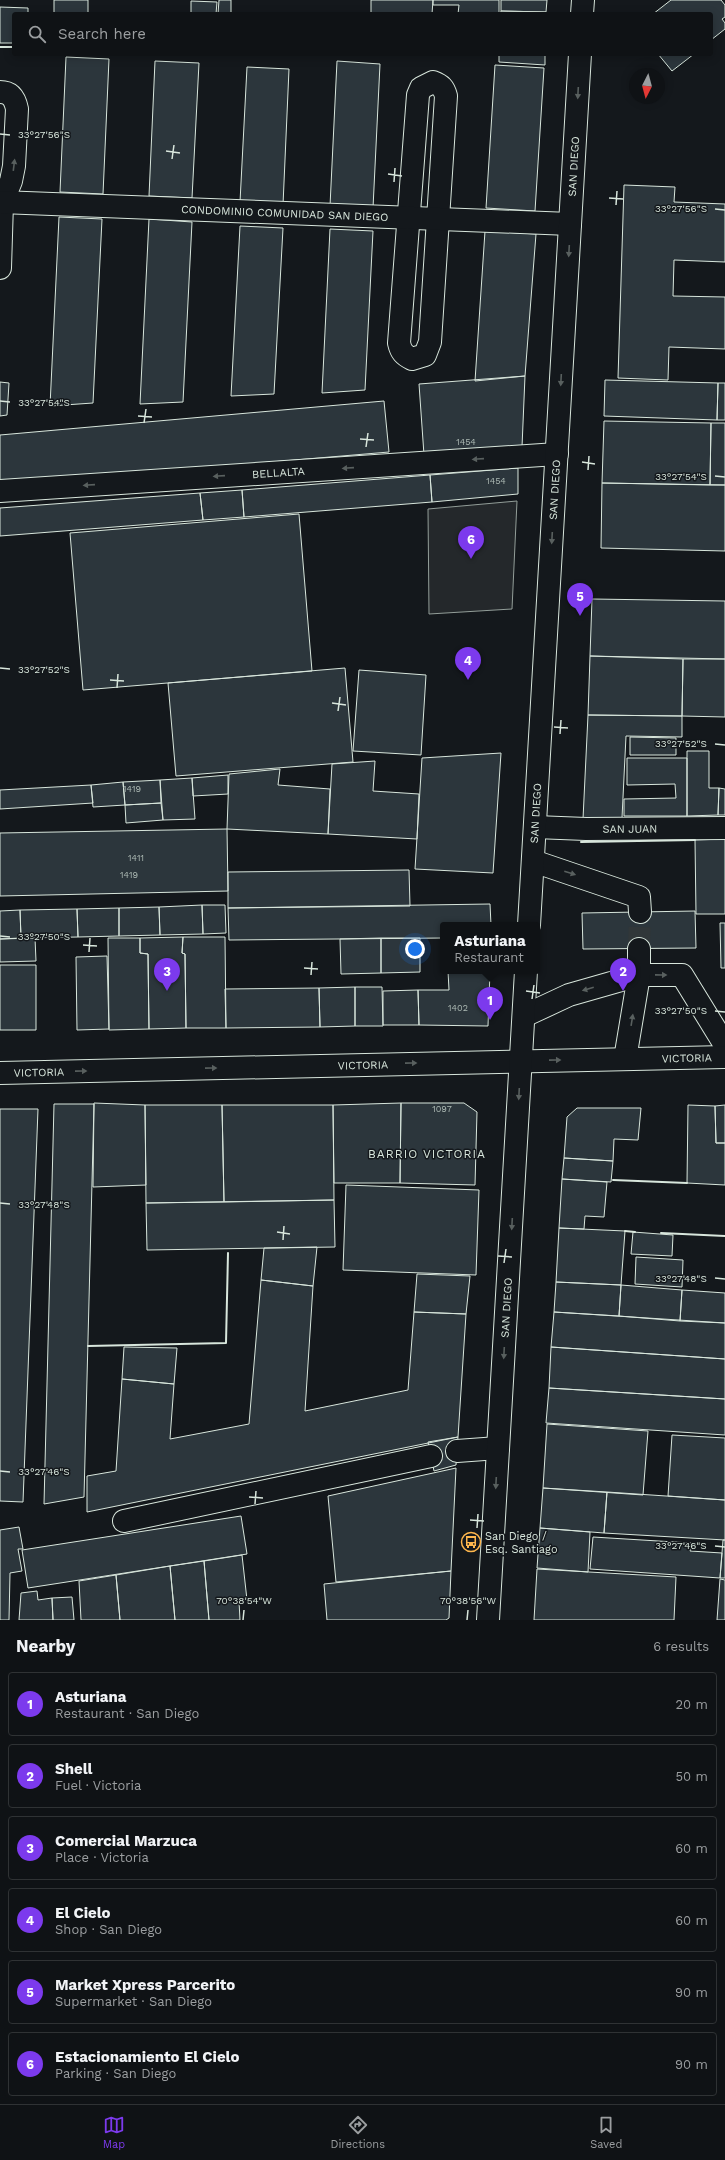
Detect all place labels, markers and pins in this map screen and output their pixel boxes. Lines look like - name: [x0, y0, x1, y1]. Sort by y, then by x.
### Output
- pin: 6: [458, 526, 484, 559]
- pin: 5: [567, 583, 593, 616]
- pin: 4: [455, 647, 481, 680]
- pin: 3: [154, 958, 180, 991]
- pin: 2: [610, 958, 636, 991]
- pin: 1: [477, 987, 503, 1020]
- place label: San Diego / Esq. Santiago: [485, 1530, 558, 1556]
- bus stop icon: San Diego / Esq. Santiago: [460, 1531, 482, 1553]

